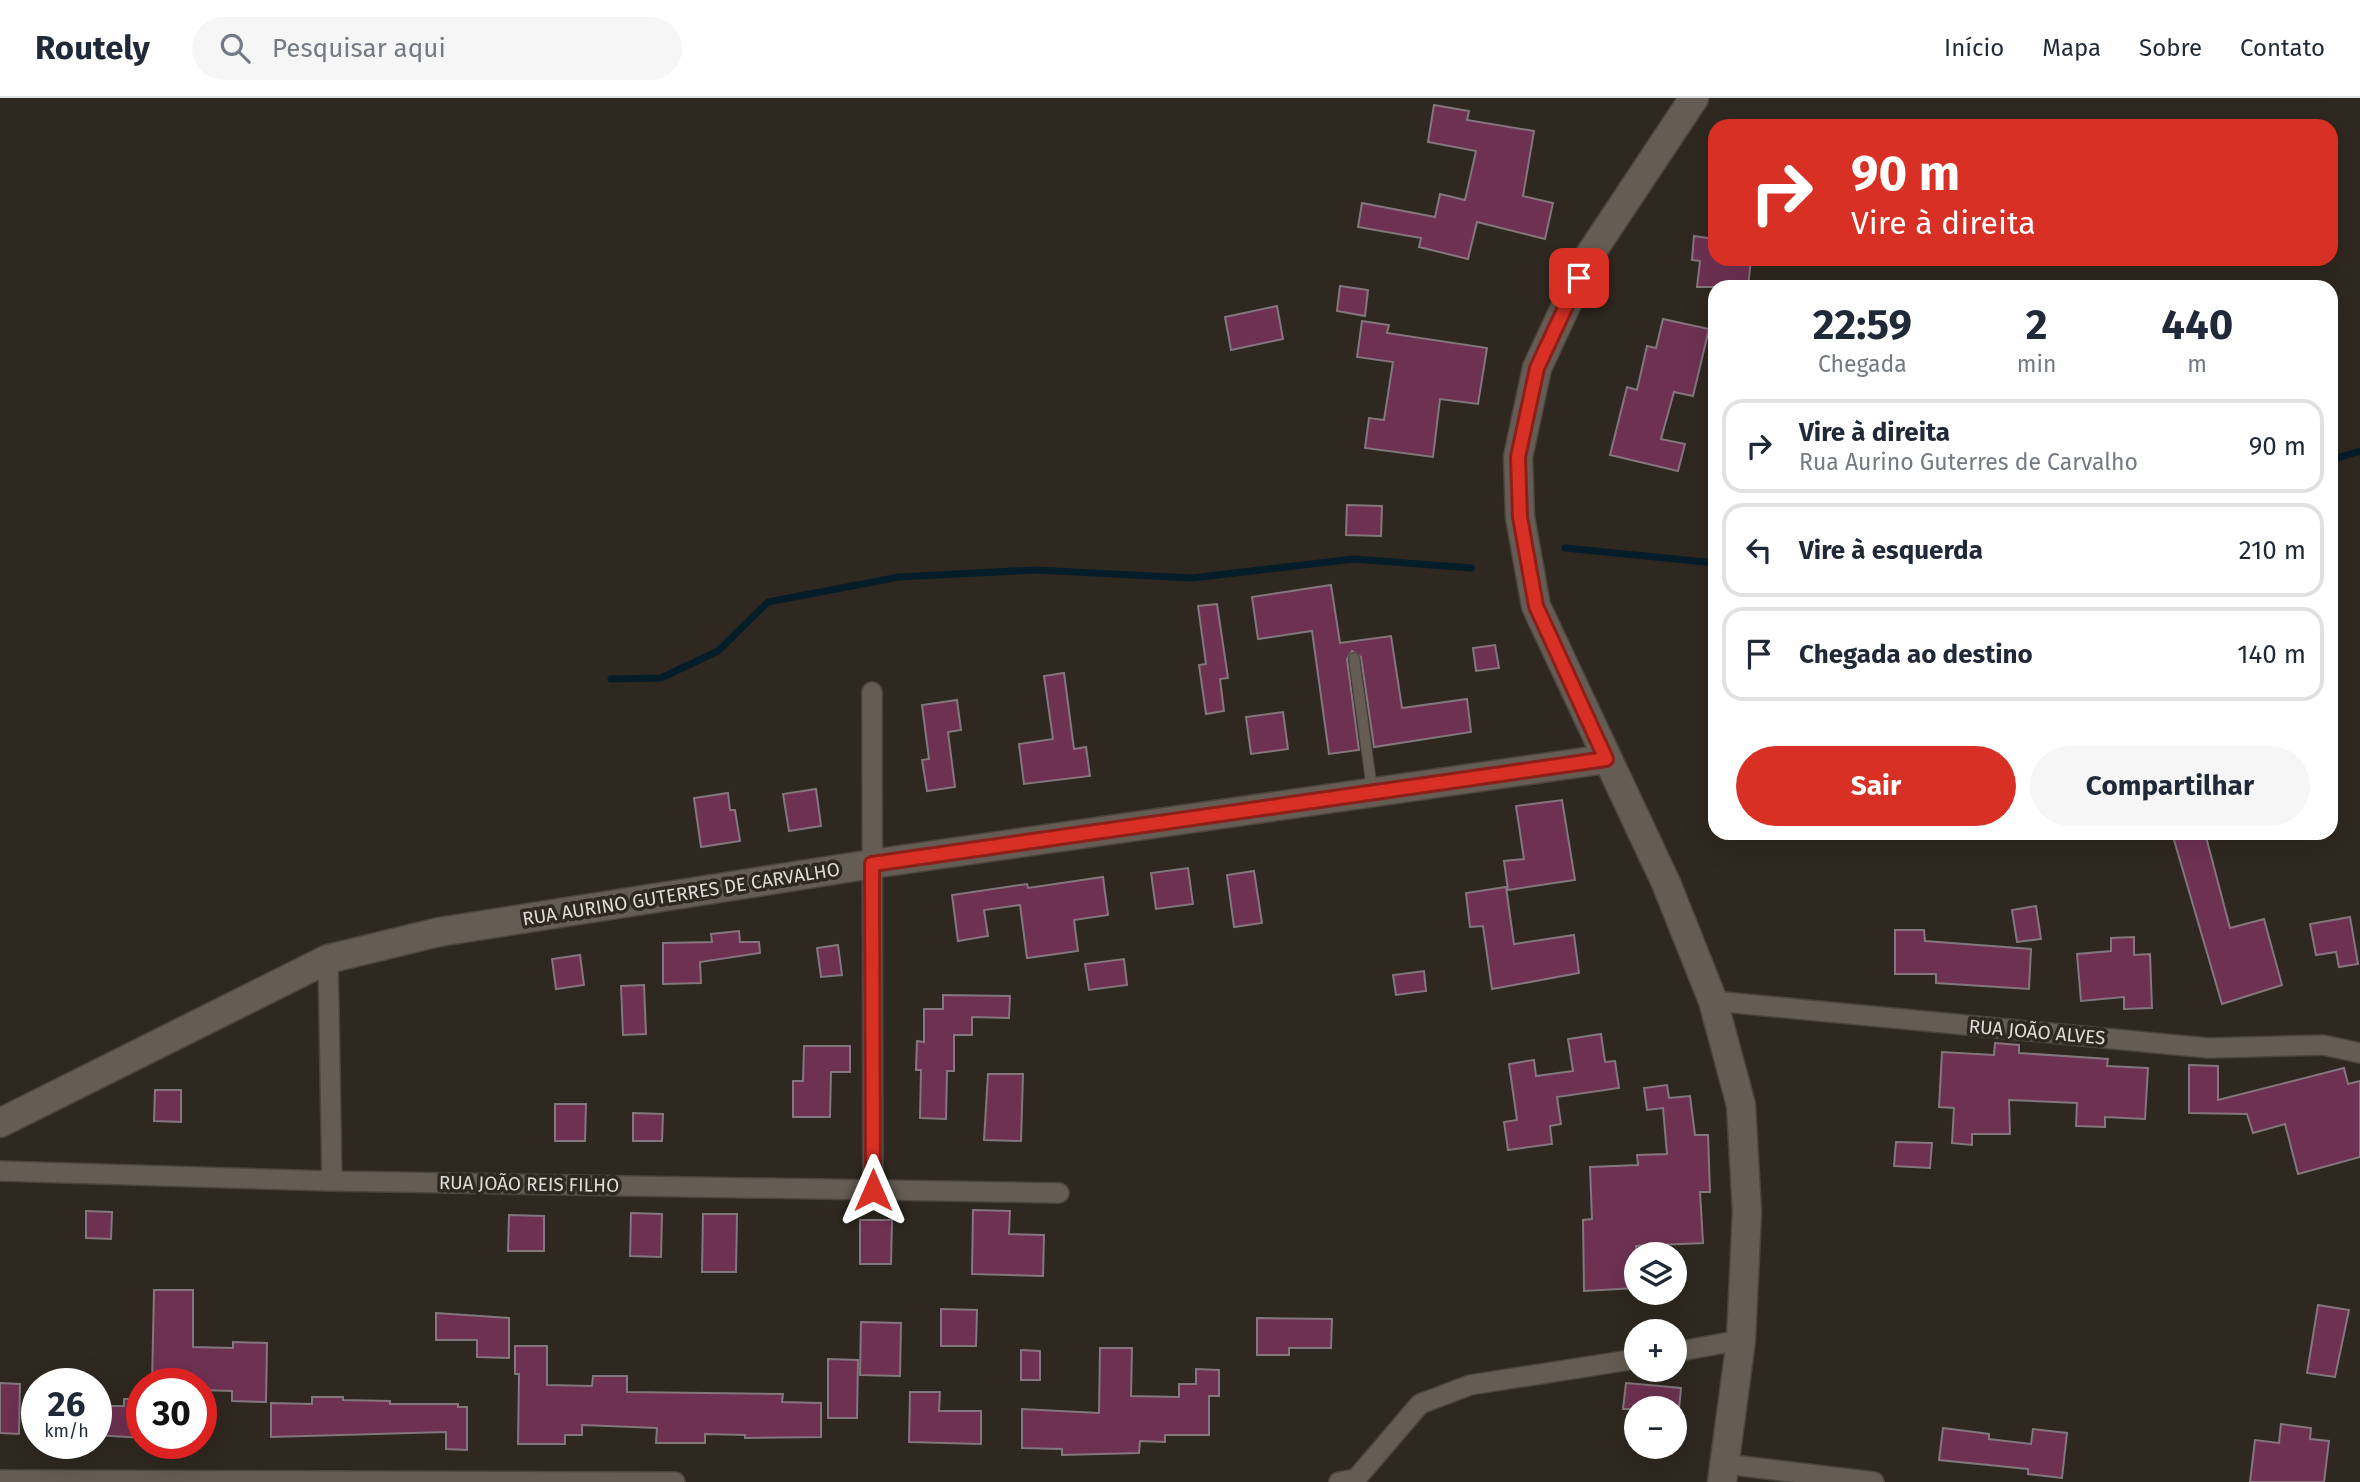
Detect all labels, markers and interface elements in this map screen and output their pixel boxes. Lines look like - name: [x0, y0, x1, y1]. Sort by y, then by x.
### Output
- search box: [192, 17, 682, 80]
- text: Routely: [35, 28, 150, 68]
- icon: search: [216, 29, 254, 67]
- text: Pesquisar aqui: [272, 33, 446, 64]
- text: Início: [1944, 34, 2004, 62]
- text: Mapa: [2042, 34, 2101, 62]
- text: Sobre: [2139, 34, 2202, 62]
- text: Contato: [2240, 34, 2325, 62]
- text: 90 m: [1851, 144, 1960, 203]
- icon: right: [1736, 147, 1827, 238]
- text: Vire à direita: [1851, 204, 2036, 242]
- pin: [1549, 248, 1609, 308]
- icon: arrive: [1560, 259, 1598, 297]
- text: 22:59: [1813, 300, 1912, 350]
- text: 2: [2026, 300, 2047, 350]
- text: 440: [2161, 300, 2233, 350]
- text: Chegada: [1818, 350, 1907, 378]
- text: min: [2017, 350, 2056, 378]
- text: m: [2187, 350, 2207, 378]
- text: Vire à direita: [1799, 417, 1950, 448]
- icon: right: [1740, 427, 1778, 465]
- text: 90 m: [2249, 431, 2306, 462]
- text: Rua Aurino Guterres de Carvalho: [1799, 448, 2138, 476]
- icon: left: [1740, 531, 1778, 569]
- text: Vire à esquerda: [1799, 535, 1983, 566]
- text: 210 m: [2239, 535, 2306, 566]
- icon: arrive: [1740, 635, 1778, 673]
- text: Chegada ao destino: [1799, 639, 2033, 670]
- text: 140 m: [2237, 639, 2306, 670]
- button: Sair: [1736, 746, 2016, 826]
- button: Compartilhar: [2030, 746, 2310, 826]
- street label: RUA AURINO GUTERRES DE CARVALHO: [521, 858, 841, 930]
- street label: RUA JOÃO ALVES: [1968, 1015, 2106, 1049]
- position arrow: [836, 1153, 910, 1227]
- street label: RUA JOÃO REIS FILHO: [439, 1171, 619, 1197]
- map controls: [1624, 1242, 1687, 1459]
- button: layers: [1624, 1242, 1687, 1305]
- button: +: [1624, 1319, 1687, 1382]
- speed limit sign: 30: [126, 1368, 217, 1459]
- text: 26: [48, 1383, 85, 1425]
- button: −: [1624, 1396, 1687, 1459]
- text: km/h: [44, 1420, 89, 1442]

